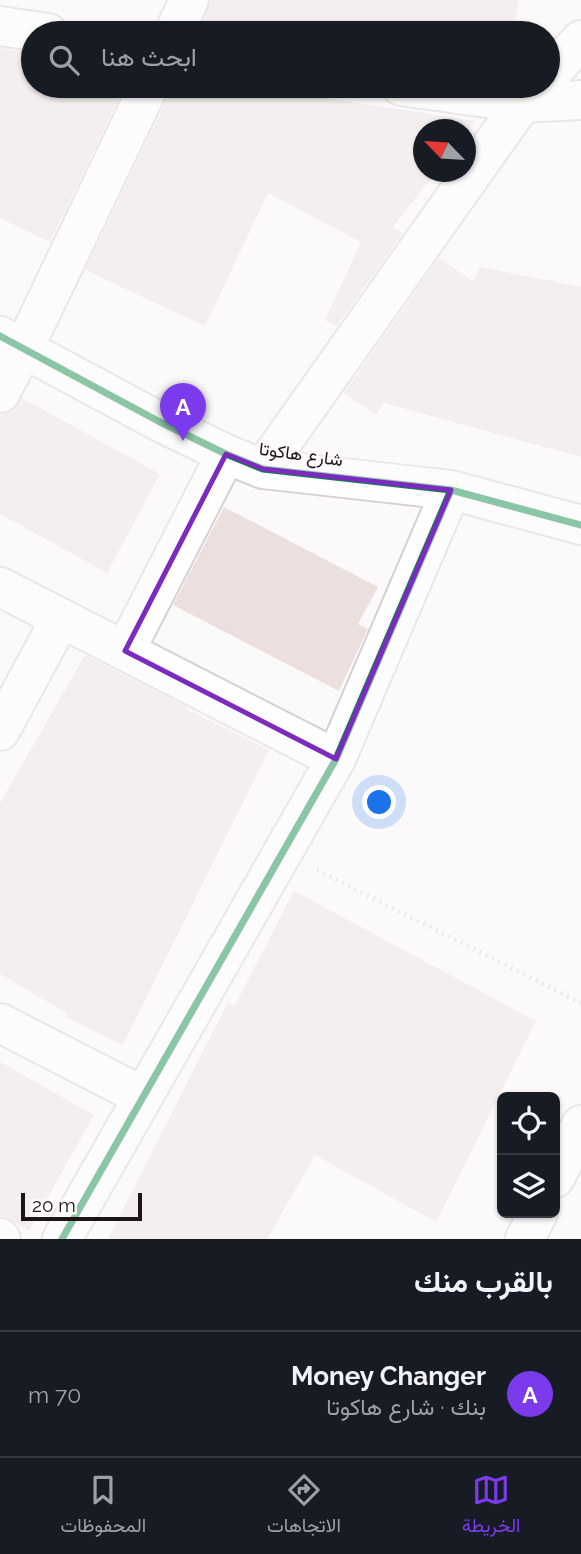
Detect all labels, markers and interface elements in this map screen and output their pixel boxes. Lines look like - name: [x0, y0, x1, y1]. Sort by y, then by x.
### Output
- search box: [21, 21, 560, 98]
- icon: search: [45, 41, 83, 79]
- text: ابحث هنا: [101, 42, 197, 72]
- north arrow: [413, 119, 476, 182]
- pin: A: [160, 383, 206, 441]
- street label: شارع هاكوتا: [257, 438, 344, 472]
- your location: [362, 785, 396, 819]
- map controls: [497, 1092, 560, 1218]
- button: locate: [497, 1092, 560, 1155]
- button: layers: [497, 1155, 560, 1218]
- scale bar: [21, 1190, 142, 1222]
- text: 20 m: [32, 1194, 76, 1216]
- text: بالقرب منك: [414, 1264, 553, 1299]
- text: Money Changer: [291, 1361, 486, 1391]
- text: 70 m: [28, 1381, 81, 1408]
- text: A: [522, 1381, 538, 1408]
- text: بنك · شارع هاكوتا: [326, 1393, 486, 1420]
- tab: المحفوظات: [61, 1471, 146, 1542]
- tab: الاتجاهات: [267, 1471, 341, 1542]
- tab: الخريطة: [462, 1471, 521, 1542]

